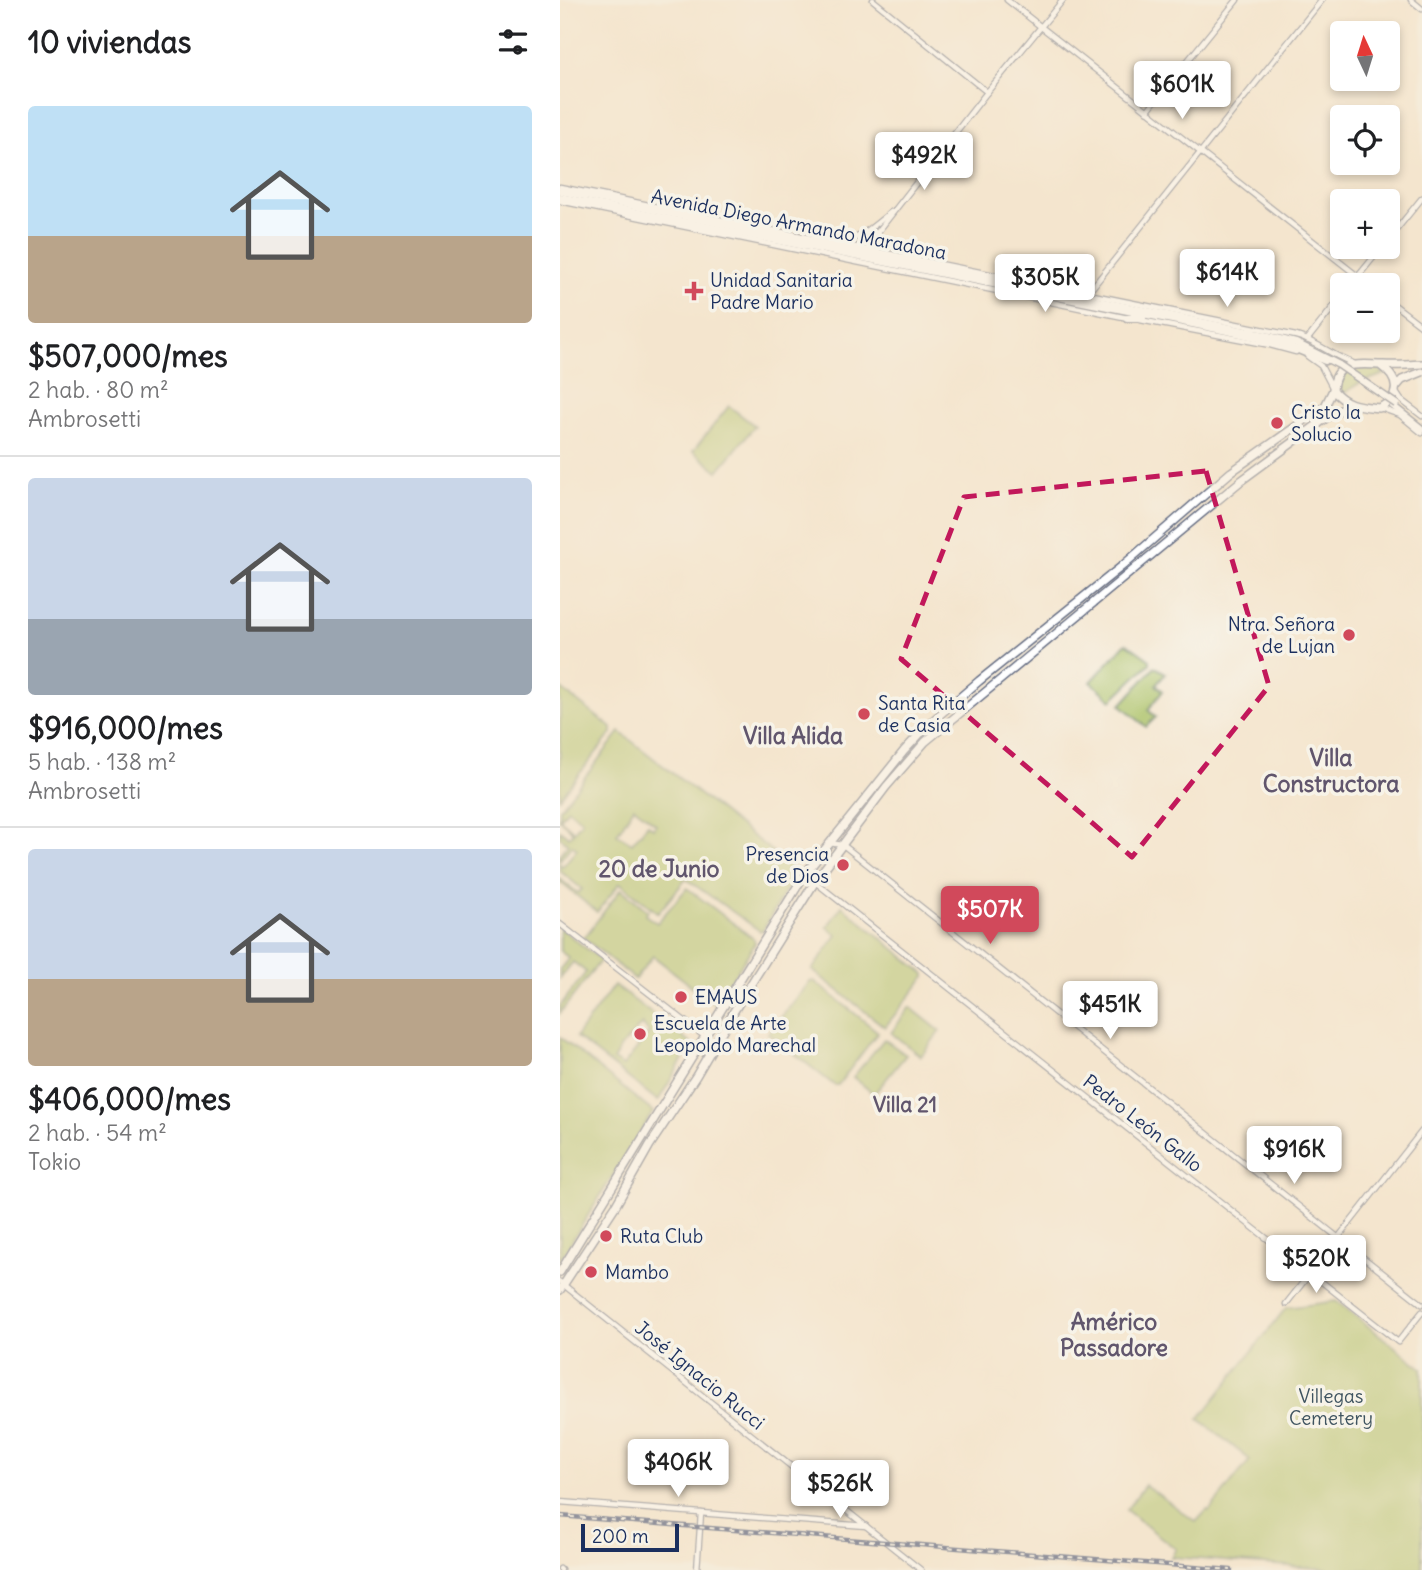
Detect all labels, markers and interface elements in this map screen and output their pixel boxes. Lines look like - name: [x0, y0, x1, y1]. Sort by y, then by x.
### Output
- north arrow: [1330, 21, 1400, 91]
- map controls: [1330, 21, 1400, 343]
- text: 10 viviendas: [28, 23, 191, 61]
- icon: filters: [494, 23, 532, 61]
- pin: $601K: [1133, 61, 1231, 121]
- text: $601K: [1150, 69, 1214, 98]
- button: locate: [1330, 105, 1400, 175]
- pin: $492K: [875, 132, 973, 192]
- text: $492K: [891, 140, 957, 169]
- icon: home: [217, 152, 343, 278]
- street label: Avenida Diego Armando Maradona: [649, 184, 949, 264]
- button: +: [1330, 189, 1400, 259]
- pin: $614K: [1178, 250, 1276, 309]
- pin: $305K: [996, 254, 1094, 314]
- text: $614K: [1196, 257, 1258, 286]
- text: $305K: [1011, 262, 1079, 291]
- place label: Unidad Sanitaria Padre Mario: [710, 268, 853, 314]
- button: −: [1330, 273, 1400, 343]
- marker: Unidad Sanitaria Padre Mario: [684, 281, 704, 301]
- text: $507,000/mes: [28, 337, 228, 375]
- text: 2 hab. · 80 m²: [28, 375, 169, 404]
- place label: Cristo la Solucio: [1291, 400, 1361, 446]
- text: Ambrosetti: [28, 404, 141, 433]
- marker: Cristo la Solucio: [1269, 415, 1285, 431]
- icon: home: [217, 524, 343, 650]
- place label: Ntra. Señora de Lujan: [1228, 612, 1335, 658]
- marker: Ntra. Señora de Lujan: [1341, 627, 1357, 643]
- place label: Santa Rita de Casia: [878, 691, 966, 737]
- marker: Santa Rita de Casia: [856, 706, 872, 722]
- text: $916,000/mes: [28, 709, 223, 747]
- district label: Villa Alida: [743, 721, 843, 750]
- district label: Villa Constructora: [1263, 743, 1399, 798]
- text: 5 hab. · 138 m²: [28, 747, 176, 776]
- text: Ambrosetti: [28, 776, 141, 805]
- place label: Presencia de Dios: [745, 842, 829, 888]
- district label: 20 de Junio: [599, 854, 720, 883]
- marker: Presencia de Dios: [835, 857, 851, 873]
- pin: $507K: [941, 886, 1039, 946]
- text: $507K: [957, 894, 1023, 923]
- icon: home: [217, 895, 343, 1021]
- pin: $451K: [1061, 982, 1159, 1041]
- place label: EMAUS: [695, 985, 757, 1009]
- marker: EMAUS: [673, 989, 689, 1005]
- text: $451K: [1079, 989, 1141, 1018]
- place label: Escuela de Arte Leopoldo Marechal: [654, 1011, 816, 1057]
- marker: Escuela de Arte Leopoldo Marechal: [632, 1026, 648, 1042]
- street label: Pedro León Gallo: [1079, 1069, 1207, 1177]
- text: $406,000/mes: [28, 1080, 231, 1118]
- district label: Villa 21: [873, 1091, 937, 1118]
- text: 2 hab. · 54 m²: [28, 1118, 167, 1147]
- pin: $916K: [1245, 1126, 1343, 1186]
- text: $916K: [1263, 1134, 1325, 1163]
- text: Tokio: [28, 1147, 81, 1176]
- place label: Ruta Club: [620, 1224, 703, 1248]
- marker: Ruta Club: [598, 1228, 614, 1244]
- pin: $520K: [1267, 1236, 1365, 1295]
- text: $520K: [1282, 1243, 1350, 1272]
- place label: Mambo: [605, 1260, 669, 1284]
- marker: Mambo: [583, 1264, 599, 1280]
- district label: Américo Passadore: [1060, 1307, 1168, 1362]
- street label: José Ignacio Rucci: [630, 1315, 770, 1435]
- park label: Villegas Cemetery: [1289, 1384, 1373, 1430]
- pin: $406K: [629, 1440, 727, 1499]
- text: $406K: [644, 1447, 712, 1476]
- pin: $526K: [791, 1460, 889, 1520]
- text: $526K: [807, 1468, 873, 1497]
- scale bar: [581, 1521, 679, 1553]
- text: 200 m: [592, 1524, 649, 1548]

